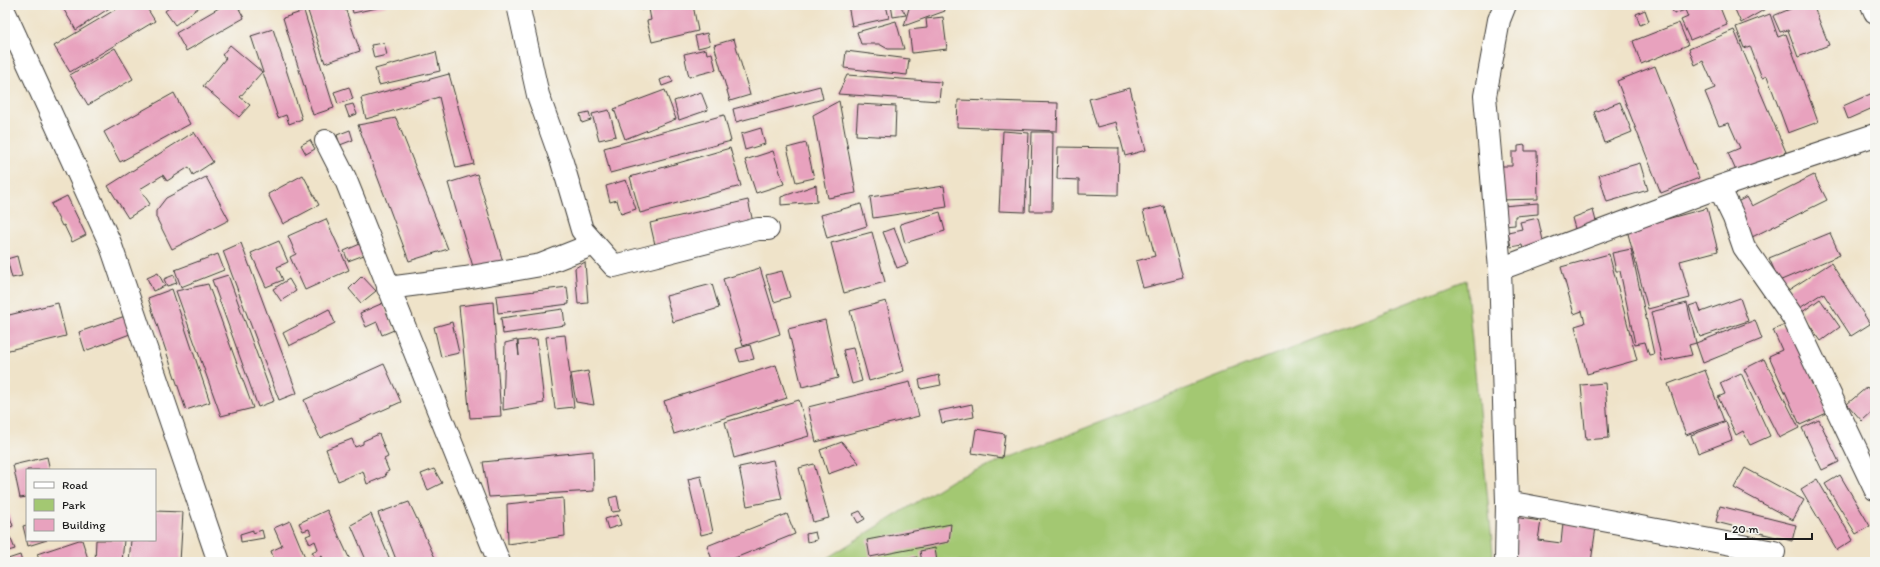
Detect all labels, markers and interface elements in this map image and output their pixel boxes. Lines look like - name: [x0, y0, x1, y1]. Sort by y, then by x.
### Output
- legend: [26, 469, 156, 541]
- text: Road: [62, 478, 88, 492]
- text: Park: [62, 498, 86, 512]
- scale bar: [1726, 515, 1812, 541]
- text: Building: [62, 518, 106, 532]
- text: 20 m: [1732, 522, 1759, 536]

